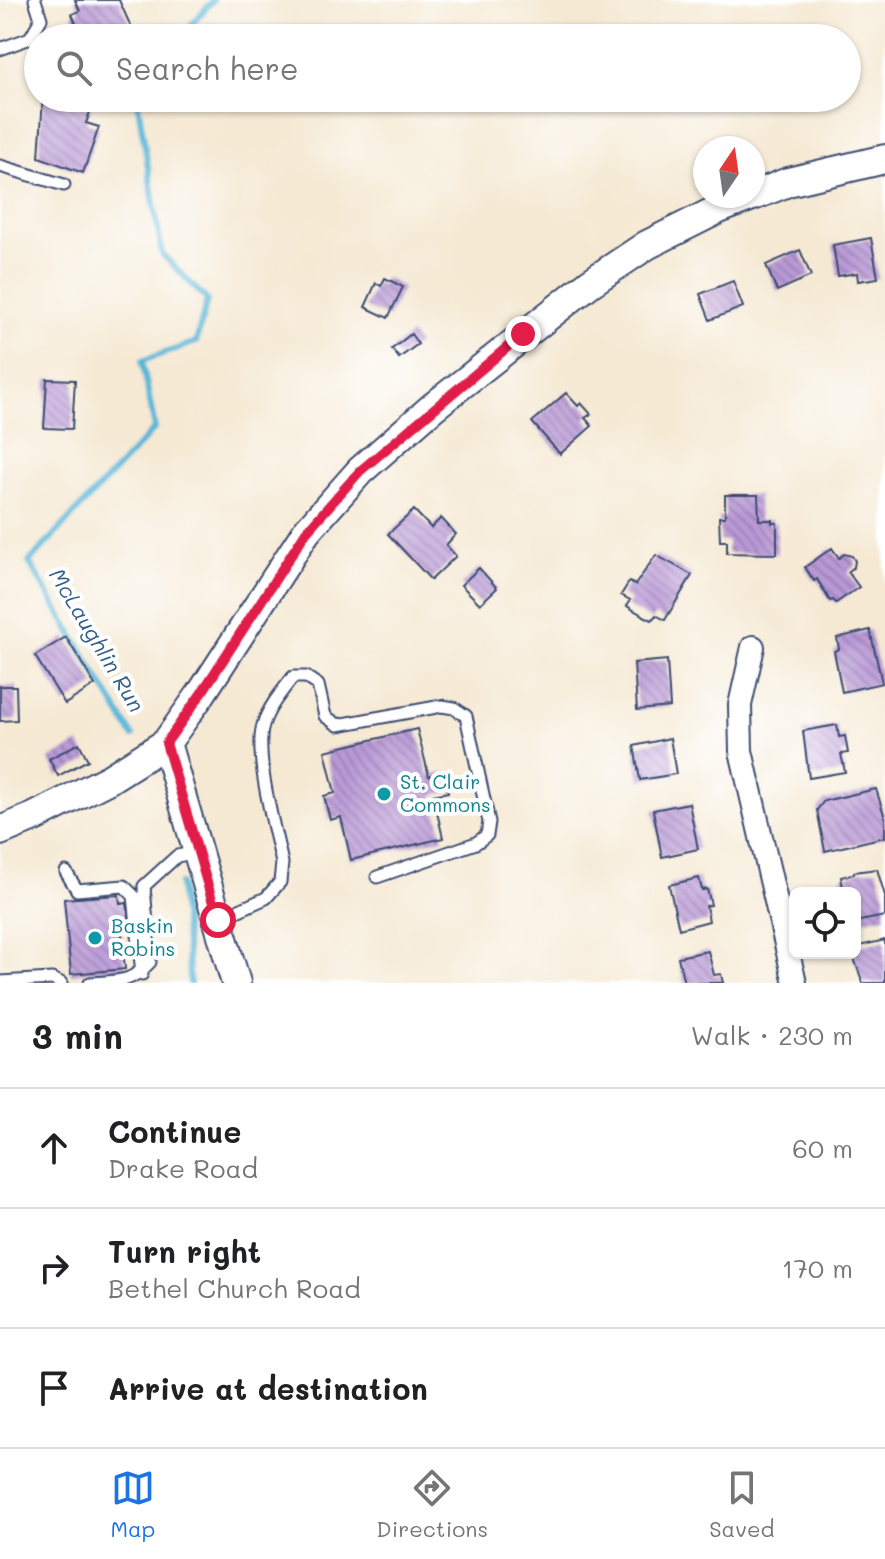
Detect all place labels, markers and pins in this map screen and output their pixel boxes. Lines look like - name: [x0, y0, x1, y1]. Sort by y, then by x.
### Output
- place label: St. Clair Commons: [400, 768, 491, 817]
- marker: St. Clair Commons: [375, 785, 393, 803]
- place label: Baskin Robins: [111, 912, 175, 961]
- marker: Baskin Robins: [86, 929, 104, 947]

